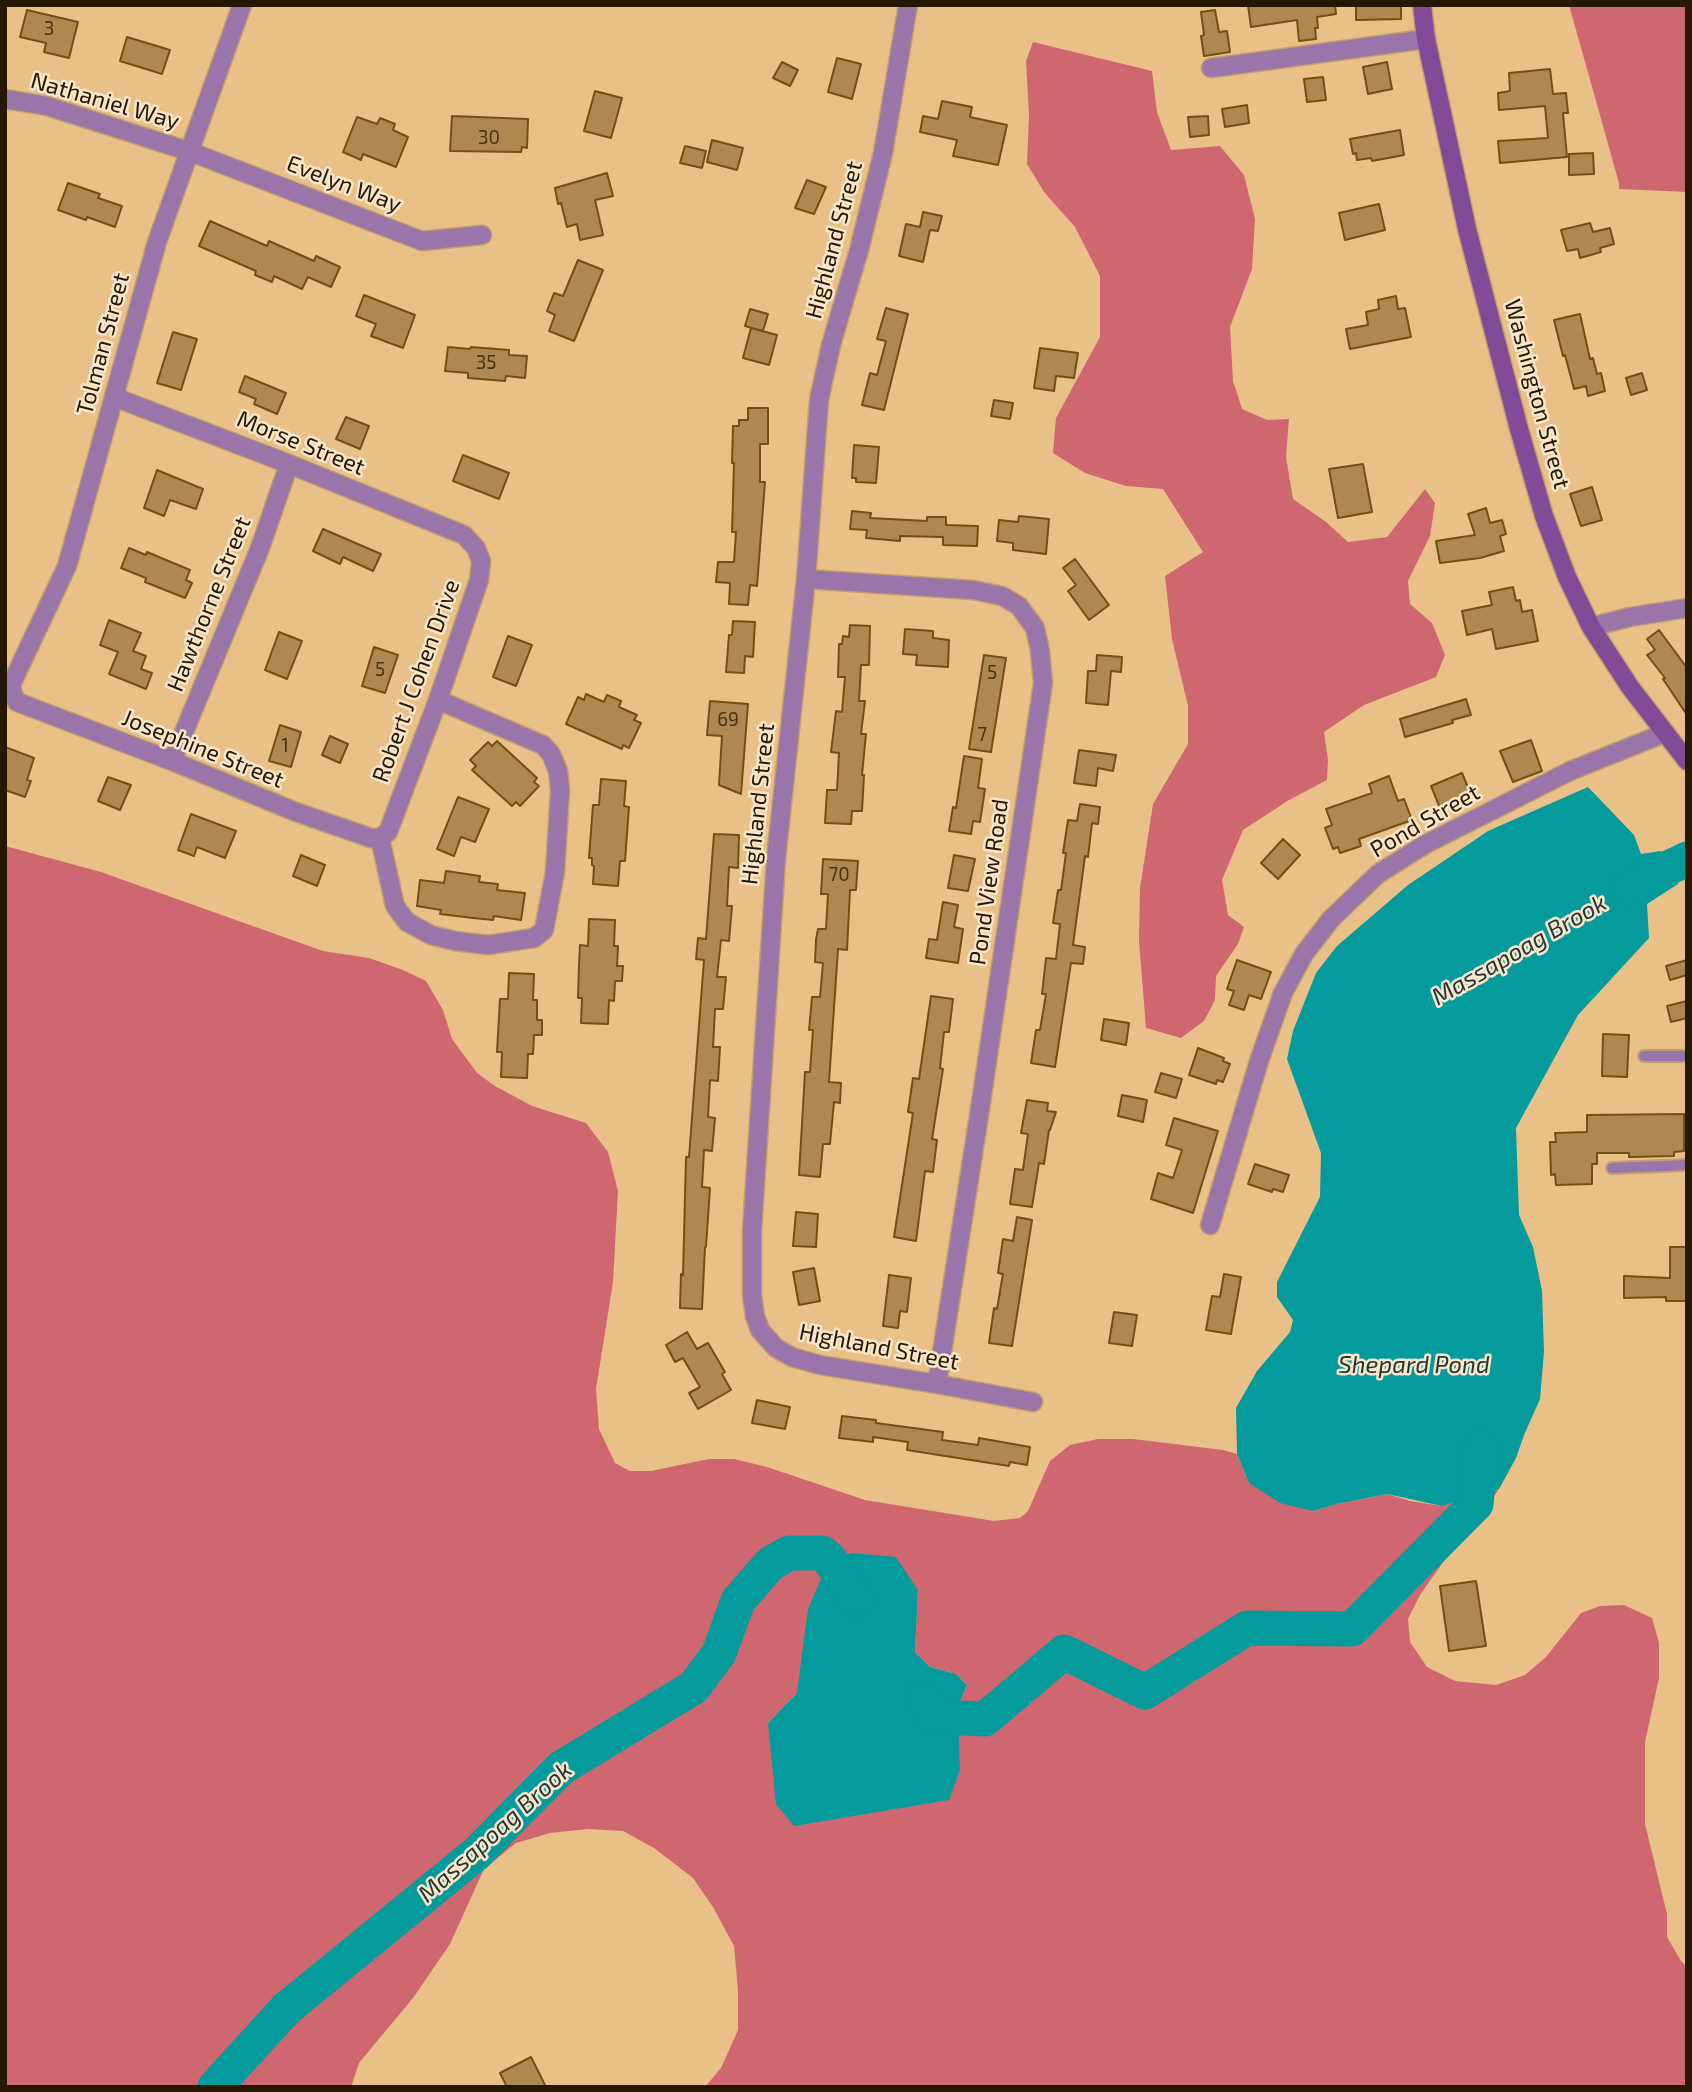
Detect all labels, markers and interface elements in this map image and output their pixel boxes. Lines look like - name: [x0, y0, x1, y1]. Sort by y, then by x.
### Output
- house number: 3: [44, 18, 54, 40]
- street label: Nathaniel Way: [28, 67, 182, 135]
- house number: 30: [478, 127, 500, 149]
- street label: Evelyn Way: [283, 150, 405, 218]
- street label: Highland Street: [800, 158, 868, 322]
- street label: Tolman Street: [71, 270, 135, 418]
- street label: Washington Street: [1498, 296, 1576, 492]
- house number: 35: [476, 352, 496, 374]
- street label: Morse Street: [233, 405, 369, 481]
- street label: Hawthorne Street: [161, 513, 257, 695]
- street label: Robert J Cohen Drive: [366, 576, 466, 786]
- house number: 5: [375, 659, 385, 681]
- house number: 5: [987, 662, 997, 684]
- street label: Josephine Street: [118, 704, 288, 794]
- house number: 69: [717, 709, 739, 731]
- street label: Highland Street: [736, 722, 780, 886]
- house number: 7: [977, 724, 987, 746]
- house number: 1: [281, 735, 289, 757]
- street label: Pond Street: [1365, 779, 1485, 863]
- street label: Pond View Road: [964, 797, 1014, 967]
- house number: 70: [828, 864, 850, 886]
- water label: Massapoag Brook: [1427, 888, 1611, 1012]
- street label: Highland Street: [797, 1318, 961, 1376]
- water label: Shepard Pond: [1338, 1351, 1490, 1379]
- water label: Massapoag Brook: [412, 1755, 578, 1909]

